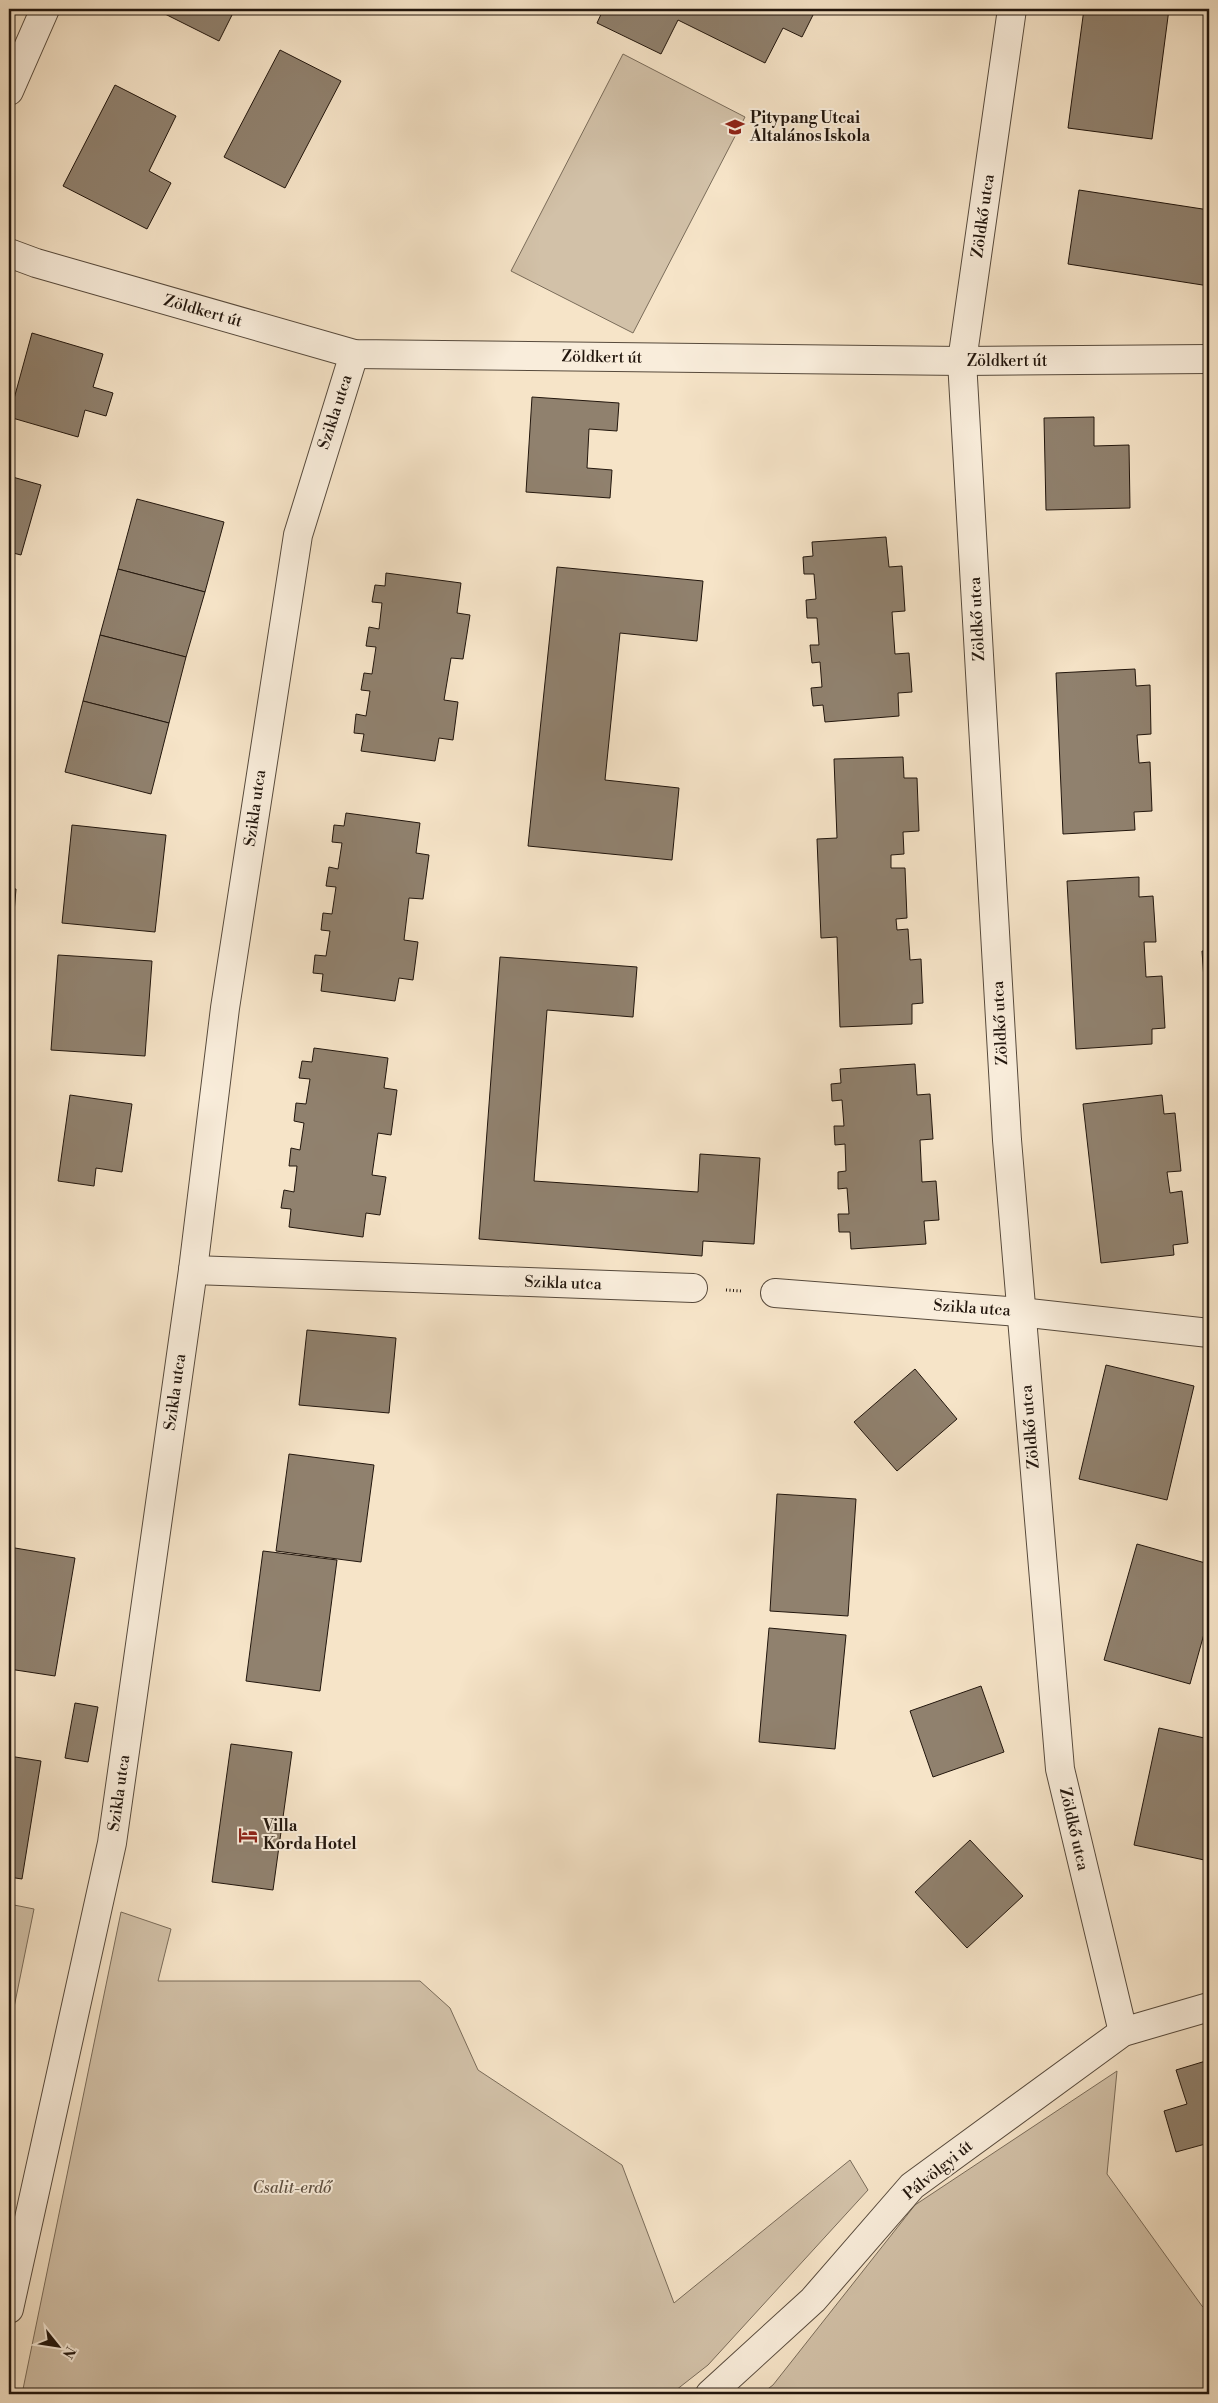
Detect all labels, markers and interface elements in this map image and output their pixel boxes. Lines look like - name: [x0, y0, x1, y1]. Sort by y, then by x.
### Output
- place label: Pitypang Utcai Általános Iskola: [749, 108, 870, 146]
- school or university icon: Pitypang Utcai Általános Iskola: [724, 116, 746, 138]
- street label: Zöldkő utca: [967, 172, 999, 259]
- street label: Zöldkert út: [161, 290, 245, 332]
- street label: Zöldkert út: [562, 346, 643, 368]
- street label: Zöldkert út: [967, 351, 1048, 371]
- street label: Szikla utca: [314, 371, 357, 452]
- street label: Zöldkő utca: [965, 575, 989, 662]
- street label: Szikla utca: [240, 767, 270, 848]
- street label: Zöldkő utca: [988, 979, 1012, 1066]
- street label: Szikla utca: [524, 1272, 603, 1294]
- street label: Szikla utca: [933, 1295, 1012, 1321]
- street label: Szikla utca: [160, 1351, 190, 1432]
- street label: Zöldkő utca: [1016, 1383, 1044, 1470]
- street label: Szikla utca: [104, 1752, 134, 1833]
- street label: Zöldkő utca: [1055, 1786, 1093, 1873]
- place label: Villa Korda Hotel: [262, 1816, 357, 1854]
- hotel icon: Villa Korda Hotel: [237, 1824, 259, 1846]
- street label: Pálvölgyi út: [899, 2136, 977, 2204]
- park label: Csalit-erdő: [253, 2178, 333, 2198]
- north arrow: [32, 2320, 82, 2370]
- text: N: [58, 2343, 79, 2361]

